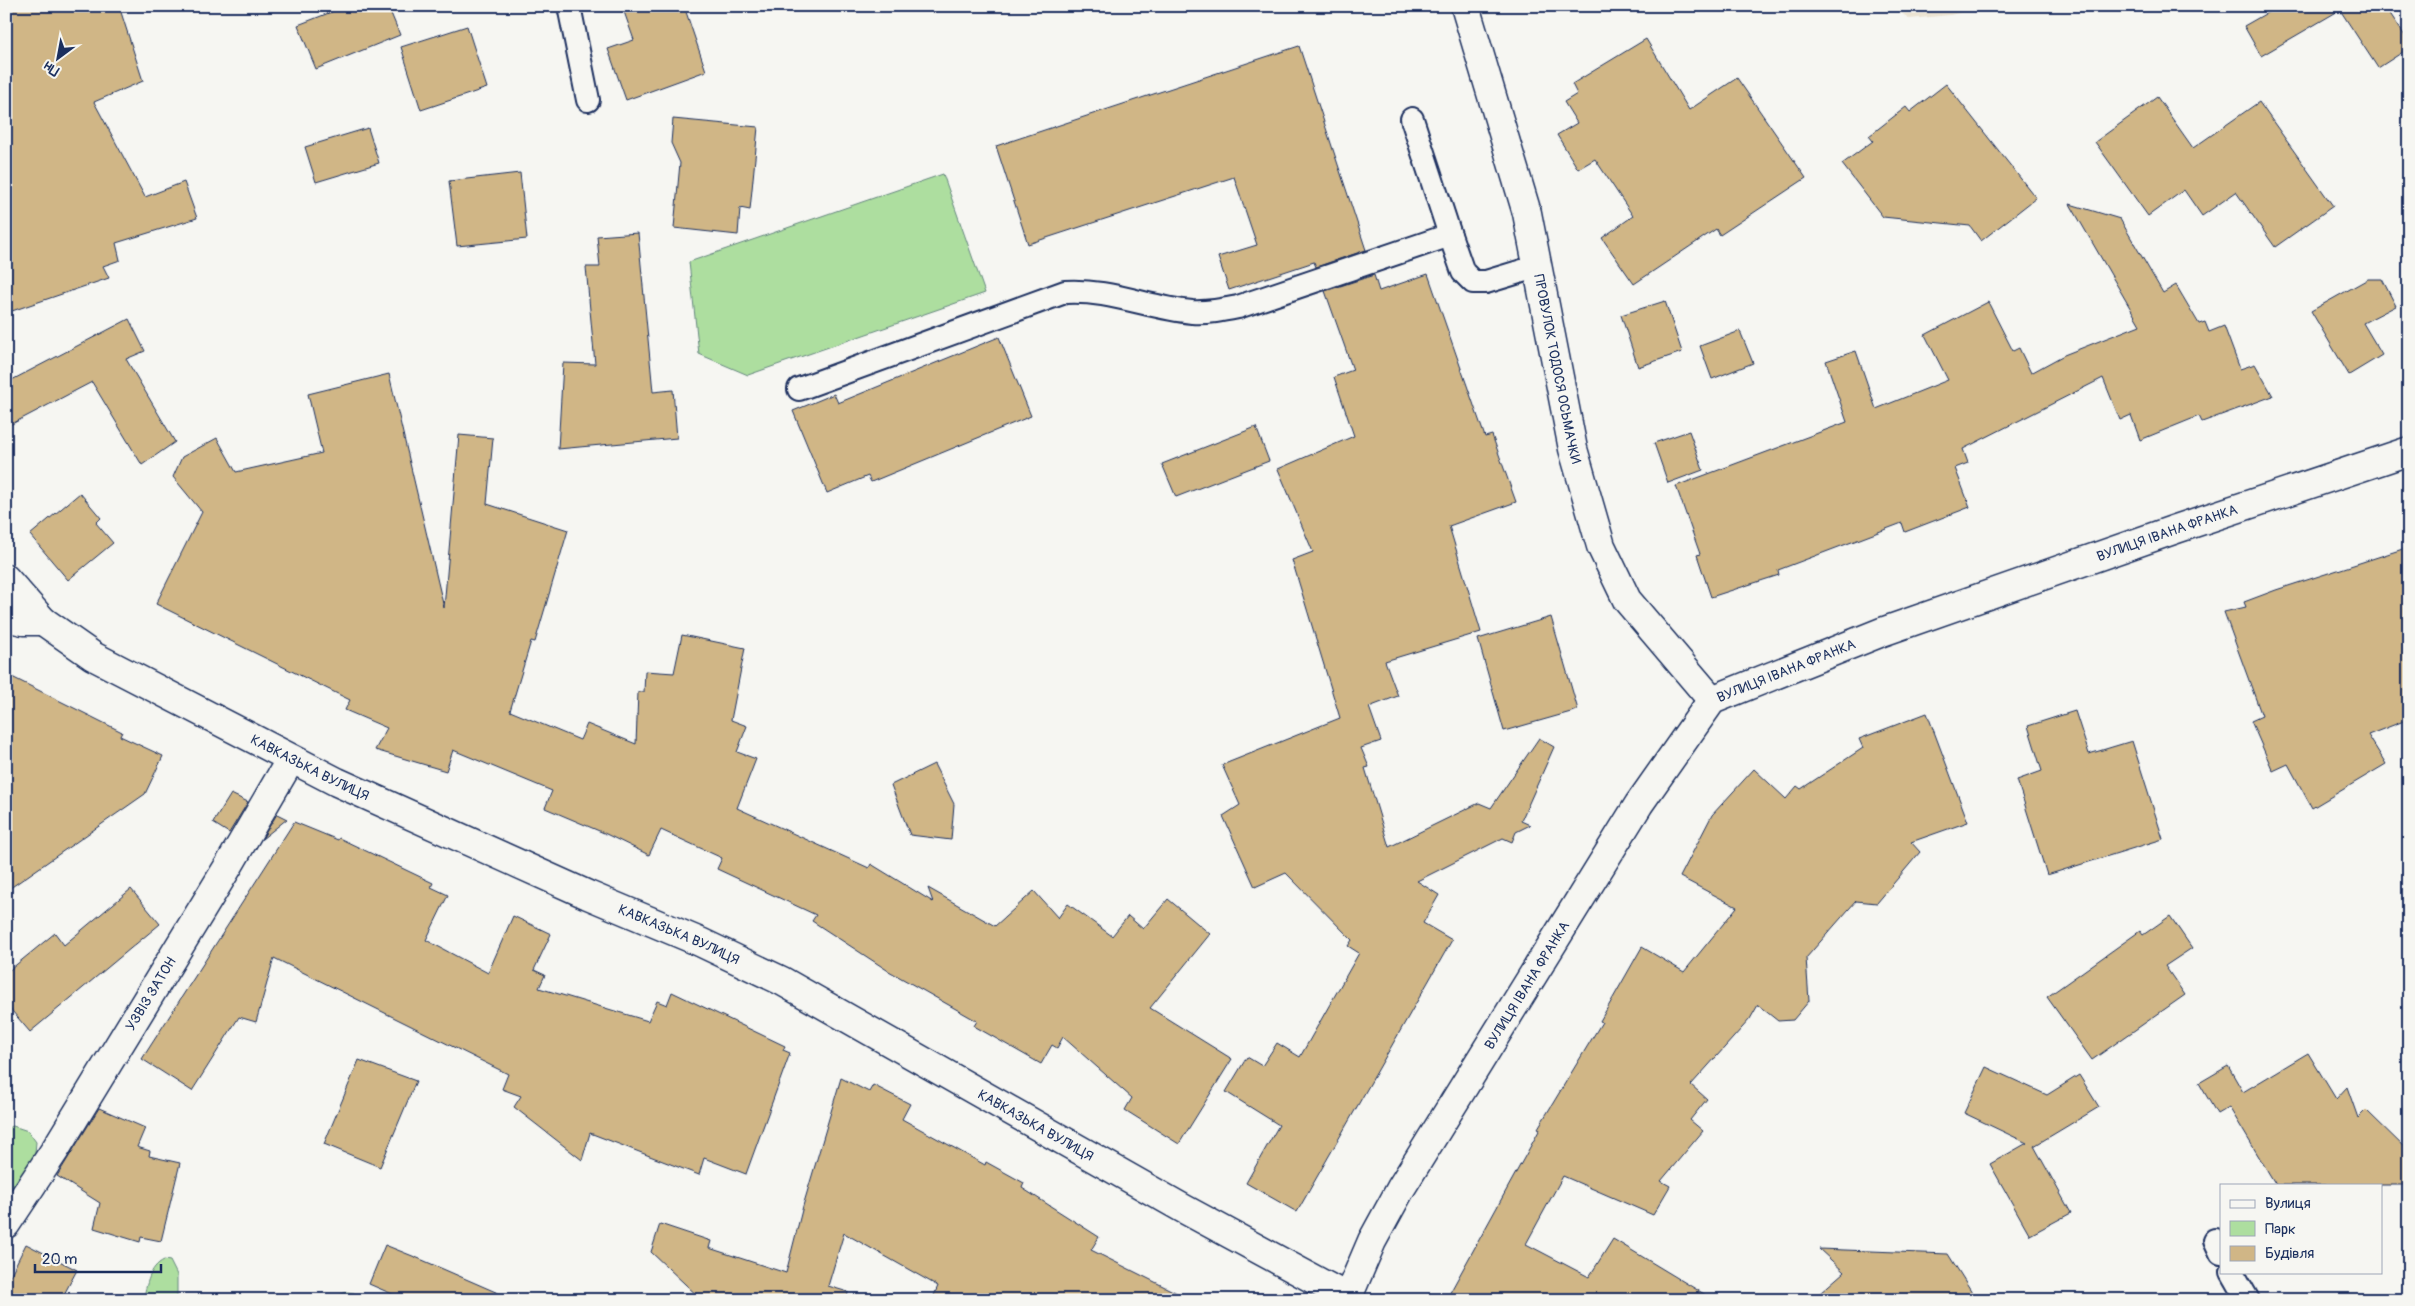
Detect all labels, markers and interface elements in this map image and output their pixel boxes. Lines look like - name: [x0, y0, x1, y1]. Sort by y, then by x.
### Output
- north arrow: [32, 32, 82, 82]
- text: Пн: [40, 57, 62, 80]
- street label: ПРОВУЛОК ТОДОСЯ ОСЬМАЧКИ: [1530, 273, 1585, 466]
- street label: ВУЛИЦЯ ІВАНА ФРАНКА: [2094, 501, 2240, 565]
- street label: ВУЛИЦЯ ІВАНА ФРАНКА: [1715, 635, 1858, 706]
- street label: КАВКАЗЬКА ВУЛИЦЯ: [248, 731, 372, 804]
- street label: КАВКАЗЬКА ВУЛИЦЯ: [616, 901, 742, 969]
- street label: ВУЛИЦЯ ІВАНА ФРАНКА: [1481, 918, 1573, 1053]
- street label: УЗВІЗ ЗАТОН: [122, 954, 180, 1034]
- street label: КАВКАЗЬКА ВУЛИЦЯ: [975, 1086, 1097, 1165]
- legend: [2220, 1184, 2382, 1274]
- text: Вулиця: [2265, 1194, 2311, 1213]
- text: Парк: [2265, 1220, 2296, 1239]
- scale bar: [35, 1241, 161, 1273]
- text: Будівля: [2265, 1244, 2314, 1263]
- text: 20 m: [42, 1250, 77, 1269]

